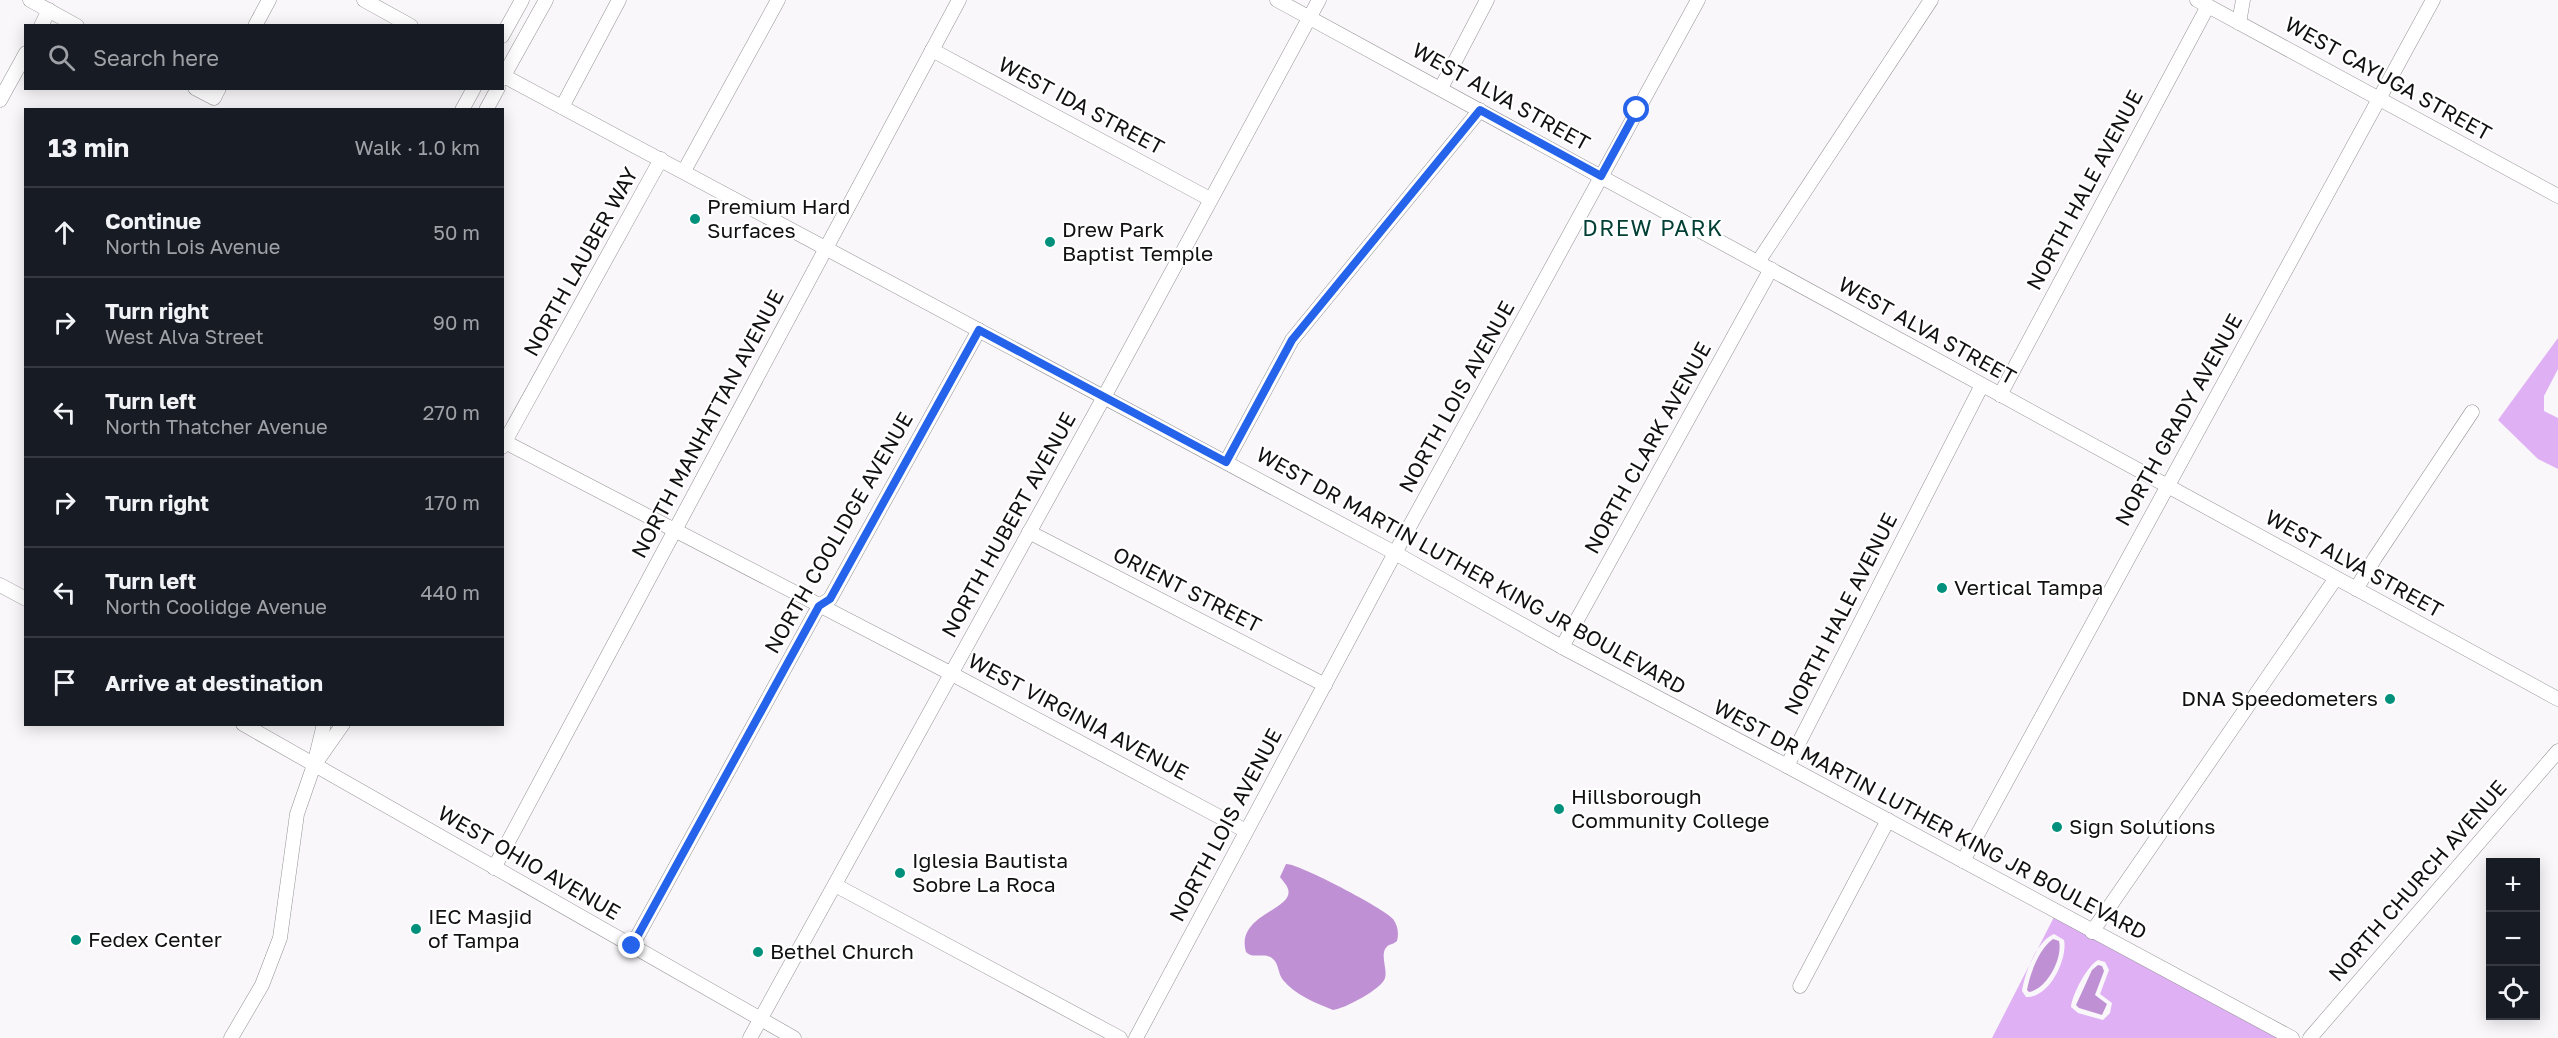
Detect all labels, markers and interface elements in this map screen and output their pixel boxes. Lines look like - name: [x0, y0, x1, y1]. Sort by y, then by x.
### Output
- street label: WEST CAYUGA STREET: [2281, 10, 2496, 146]
- search box: [24, 24, 504, 90]
- street label: WEST ALVA STREET: [1408, 36, 1595, 156]
- icon: search: [45, 41, 78, 74]
- text: Search here: [93, 44, 219, 71]
- street label: WEST IDA STREET: [994, 50, 1169, 160]
- street label: NORTH HALE AVENUE: [2020, 85, 2148, 294]
- route start: [1623, 96, 1649, 122]
- text: 13 min: [48, 132, 129, 163]
- text: Walk · 1.0 km: [355, 135, 480, 159]
- street label: NORTH LAUBER WAY: [517, 162, 643, 360]
- place label: Premium Hard Surfaces: [707, 193, 850, 243]
- text: Continue: [105, 207, 201, 234]
- marker: Premium Hard Surfaces: [688, 212, 702, 226]
- district label: DREW PARK: [1582, 214, 1724, 241]
- icon: ahead: [48, 216, 81, 249]
- place label: Drew Park Baptist Temple: [1062, 216, 1213, 266]
- text: 50 m: [433, 220, 480, 244]
- text: North Lois Avenue: [105, 234, 280, 258]
- marker: Drew Park Baptist Temple: [1043, 235, 1057, 249]
- street label: WEST ALVA STREET: [1834, 270, 2021, 390]
- street label: NORTH MANHATTAN AVENUE: [625, 285, 789, 562]
- street label: NORTH LOIS AVENUE: [1393, 296, 1520, 497]
- text: Turn right: [105, 297, 209, 324]
- icon: right: [48, 306, 81, 339]
- street label: NORTH GRADY AVENUE: [2109, 309, 2247, 530]
- text: 90 m: [433, 310, 480, 334]
- text: West Alva Street: [105, 324, 264, 348]
- street label: NORTH CLARK AVENUE: [1578, 337, 1716, 558]
- text: Turn left: [105, 387, 196, 414]
- icon: left: [48, 396, 81, 429]
- text: 270 m: [423, 400, 480, 424]
- street label: NORTH COOLIDGE AVENUE: [758, 407, 918, 658]
- street label: NORTH HUBERT AVENUE: [935, 407, 1081, 642]
- text: North Thatcher Avenue: [105, 414, 328, 438]
- street label: WEST DR MARTIN LUTHER KING JR BOULEVARD: [1252, 441, 1691, 700]
- icon: right: [48, 486, 81, 519]
- text: Turn right: [105, 489, 209, 516]
- text: 170 m: [425, 490, 480, 514]
- street label: WEST ALVA STREET: [2261, 503, 2448, 623]
- street label: NORTH HALE AVENUE: [1778, 508, 1902, 719]
- street label: ORIENT STREET: [1109, 541, 1266, 638]
- text: Turn left: [105, 567, 196, 594]
- place label: Vertical Tampa: [1954, 574, 2103, 600]
- icon: left: [48, 576, 81, 609]
- text: 440 m: [421, 580, 480, 604]
- marker: Vertical Tampa: [1935, 581, 1949, 595]
- text: North Coolidge Avenue: [105, 594, 327, 618]
- street label: WEST VIRGINIA AVENUE: [964, 647, 1193, 785]
- icon: arrive: [48, 666, 81, 699]
- text: Arrive at destination: [105, 669, 323, 696]
- place label: DNA Speedometers: [2181, 685, 2378, 711]
- marker: DNA Speedometers: [2383, 692, 2397, 706]
- street label: WEST DR MARTIN LUTHER KING JR BOULEVARD: [1709, 693, 2152, 945]
- street label: NORTH LOIS AVENUE: [1163, 724, 1287, 926]
- street label: NORTH CHURCH AVENUE: [2323, 774, 2512, 986]
- place label: Hillsborough Community College: [1571, 783, 1770, 833]
- street label: WEST OHIO AVENUE: [434, 799, 625, 925]
- marker: Hillsborough Community College: [1552, 802, 1566, 816]
- place label: Sign Solutions: [2069, 813, 2215, 839]
- marker: Sign Solutions: [2050, 820, 2064, 834]
- place label: Iglesia Bautista Sobre La Roca: [912, 847, 1068, 897]
- map controls: [2486, 858, 2540, 1020]
- button: +: [2486, 858, 2540, 912]
- marker: Iglesia Bautista Sobre La Roca: [893, 866, 907, 880]
- place label: IEC Masjid of Tampa: [428, 903, 532, 953]
- button: −: [2486, 912, 2540, 966]
- marker: IEC Masjid of Tampa: [409, 922, 423, 936]
- place label: Fedex Center: [88, 926, 222, 952]
- route end: [618, 932, 644, 958]
- marker: Fedex Center: [69, 933, 83, 947]
- place label: Bethel Church: [770, 938, 914, 964]
- marker: Bethel Church: [751, 945, 765, 959]
- button: locate: [2486, 966, 2540, 1020]

